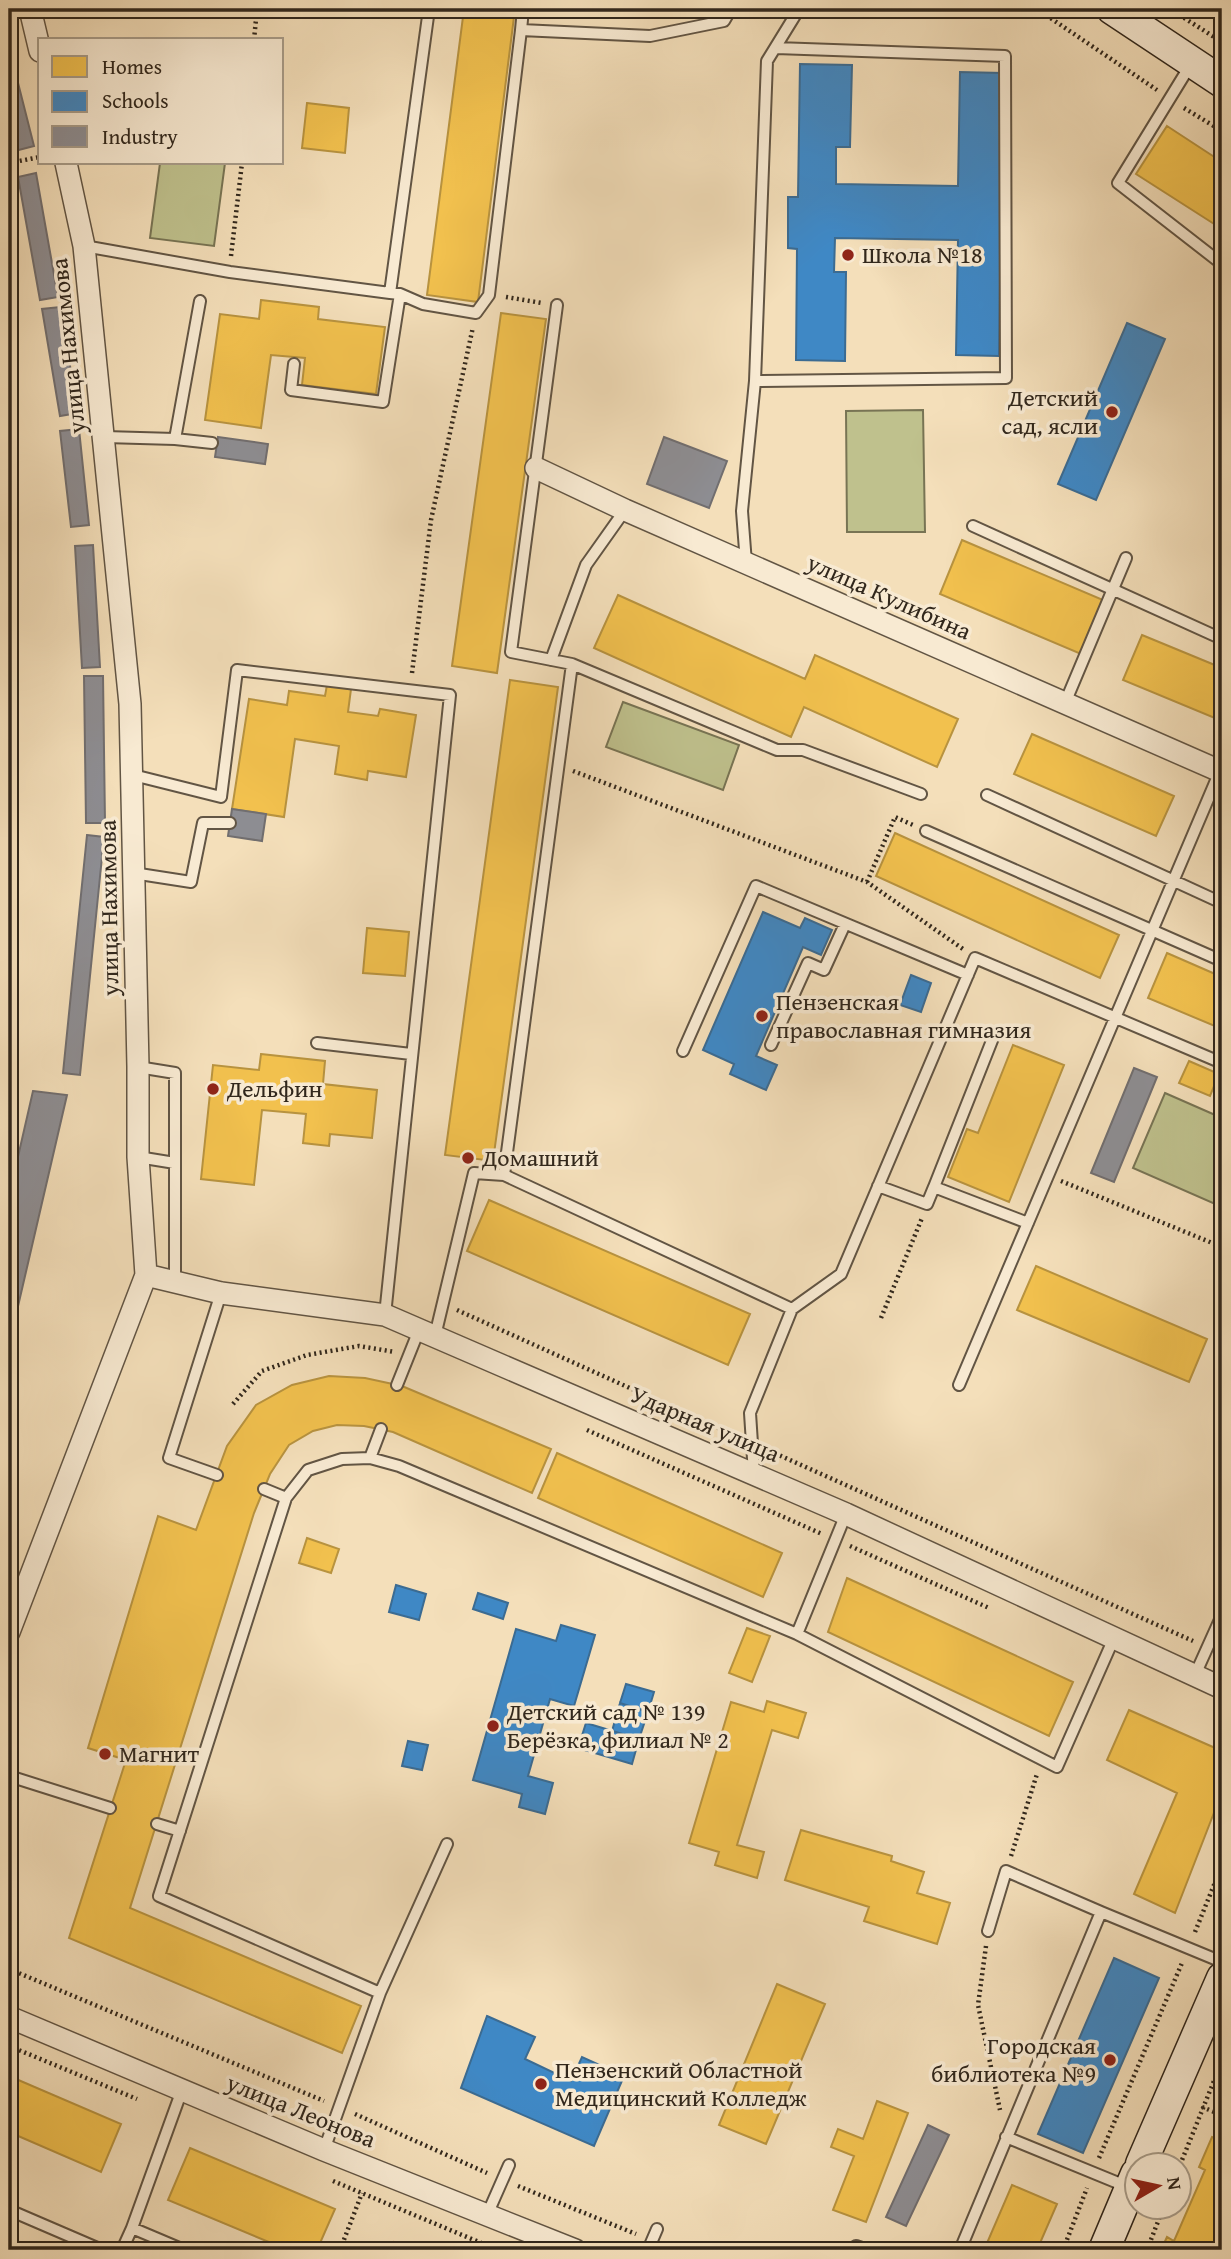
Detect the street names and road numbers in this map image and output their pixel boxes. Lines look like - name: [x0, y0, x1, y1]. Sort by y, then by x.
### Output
- street label: улица Нахимова: [41, 256, 94, 437]
- street label: улица Кулибина: [801, 544, 977, 649]
- street label: улица Нахимова: [89, 819, 128, 998]
- street label: Ударная улица: [625, 1376, 786, 1471]
- street label: улица Леонова: [220, 2064, 382, 2157]

